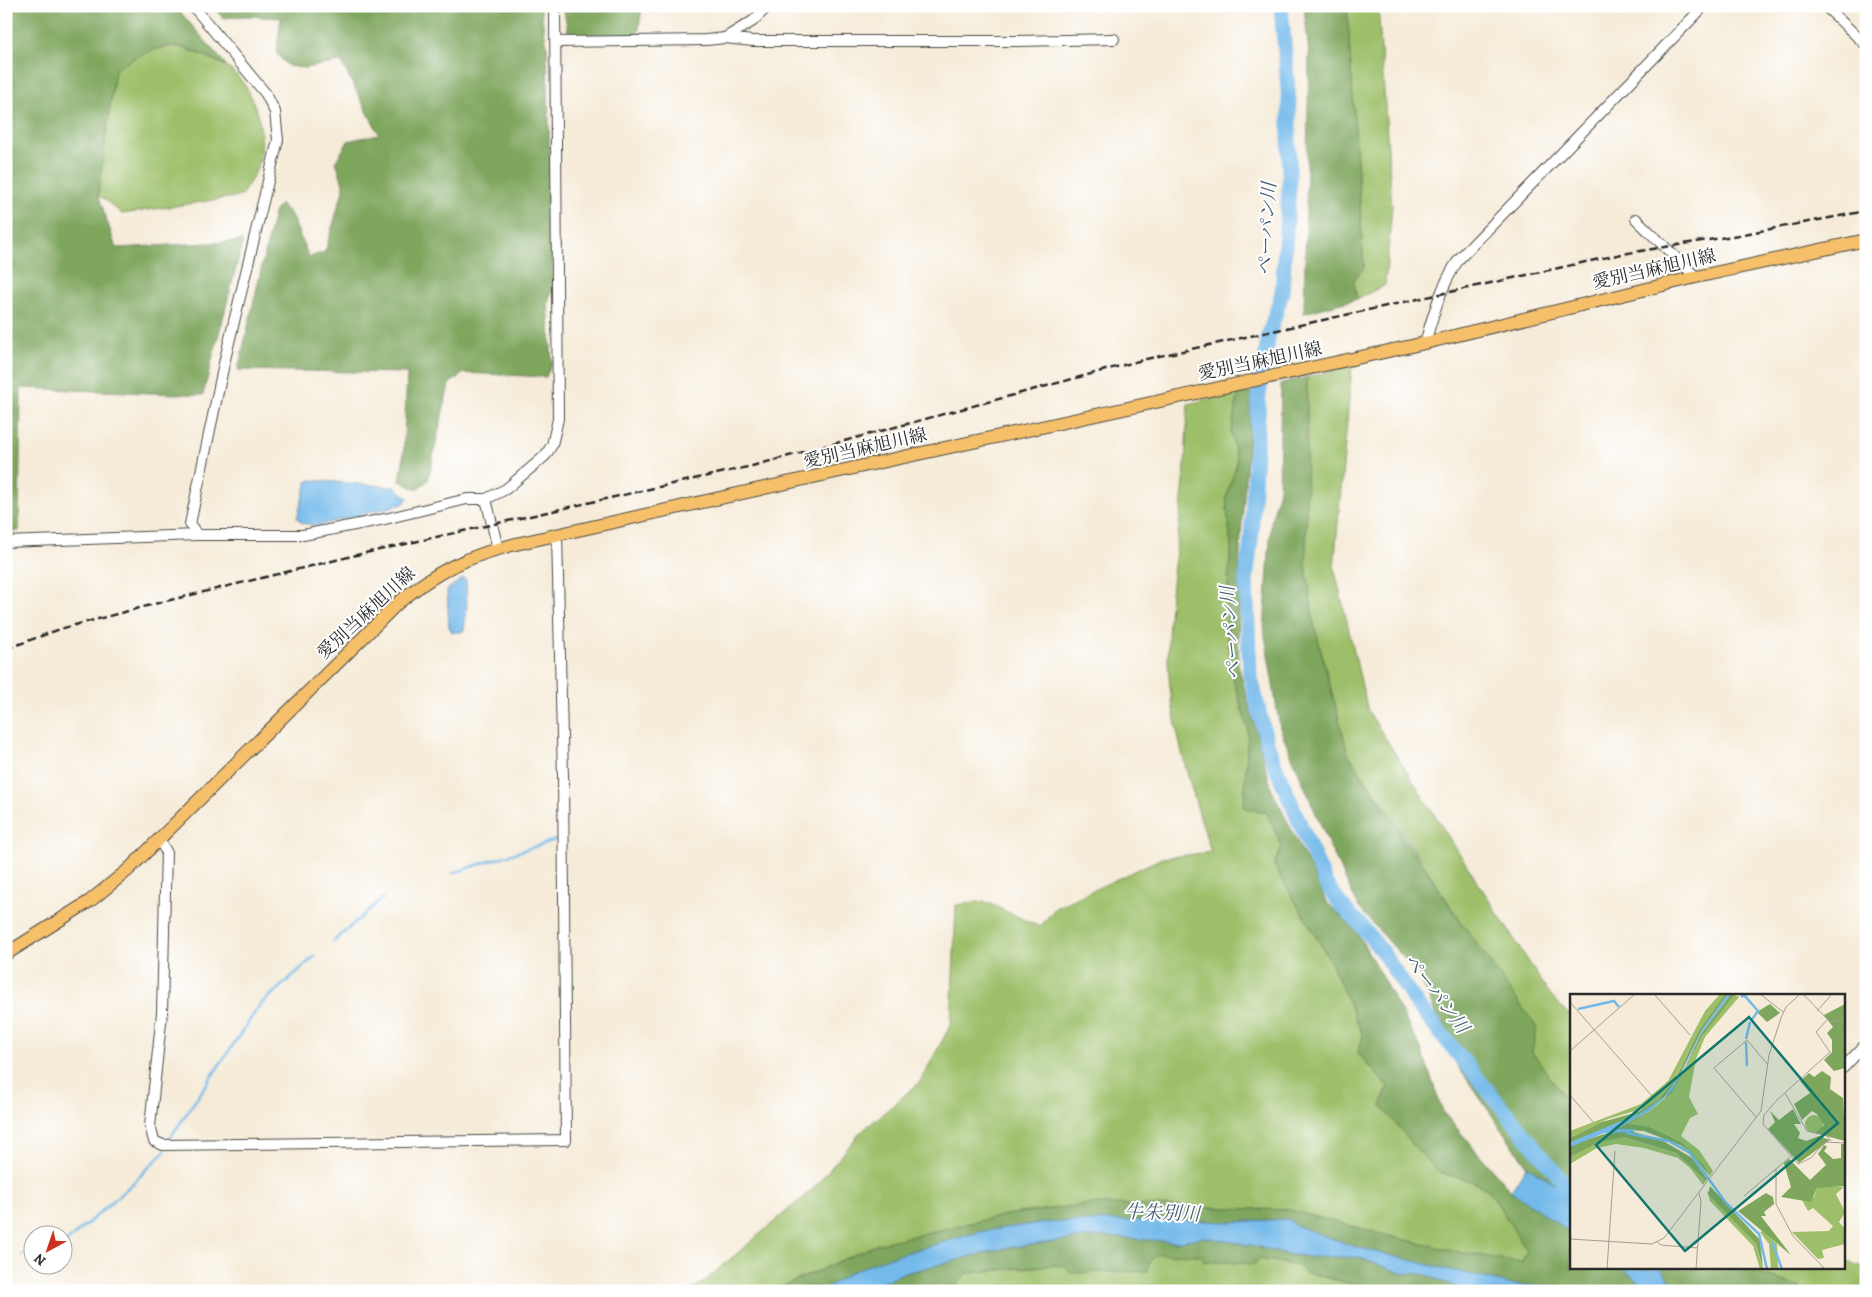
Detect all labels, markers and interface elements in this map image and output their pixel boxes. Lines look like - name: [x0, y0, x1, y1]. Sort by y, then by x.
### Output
- water label: ペーパン川: [1252, 179, 1283, 277]
- street label: 愛別当麻旭川線: [1590, 243, 1718, 295]
- street label: 愛別当麻旭川線: [1196, 336, 1324, 386]
- street label: 愛別当麻旭川線: [801, 422, 929, 474]
- street label: 愛別当麻旭川線: [312, 561, 420, 665]
- water label: ペーパン川: [1215, 583, 1247, 681]
- water label: ペーパン川: [1398, 948, 1476, 1041]
- inset map: [1570, 994, 1844, 1270]
- water label: 牛朱別川: [1124, 1199, 1202, 1227]
- north arrow: [22, 1224, 72, 1274]
- text: N: [30, 1249, 50, 1270]

